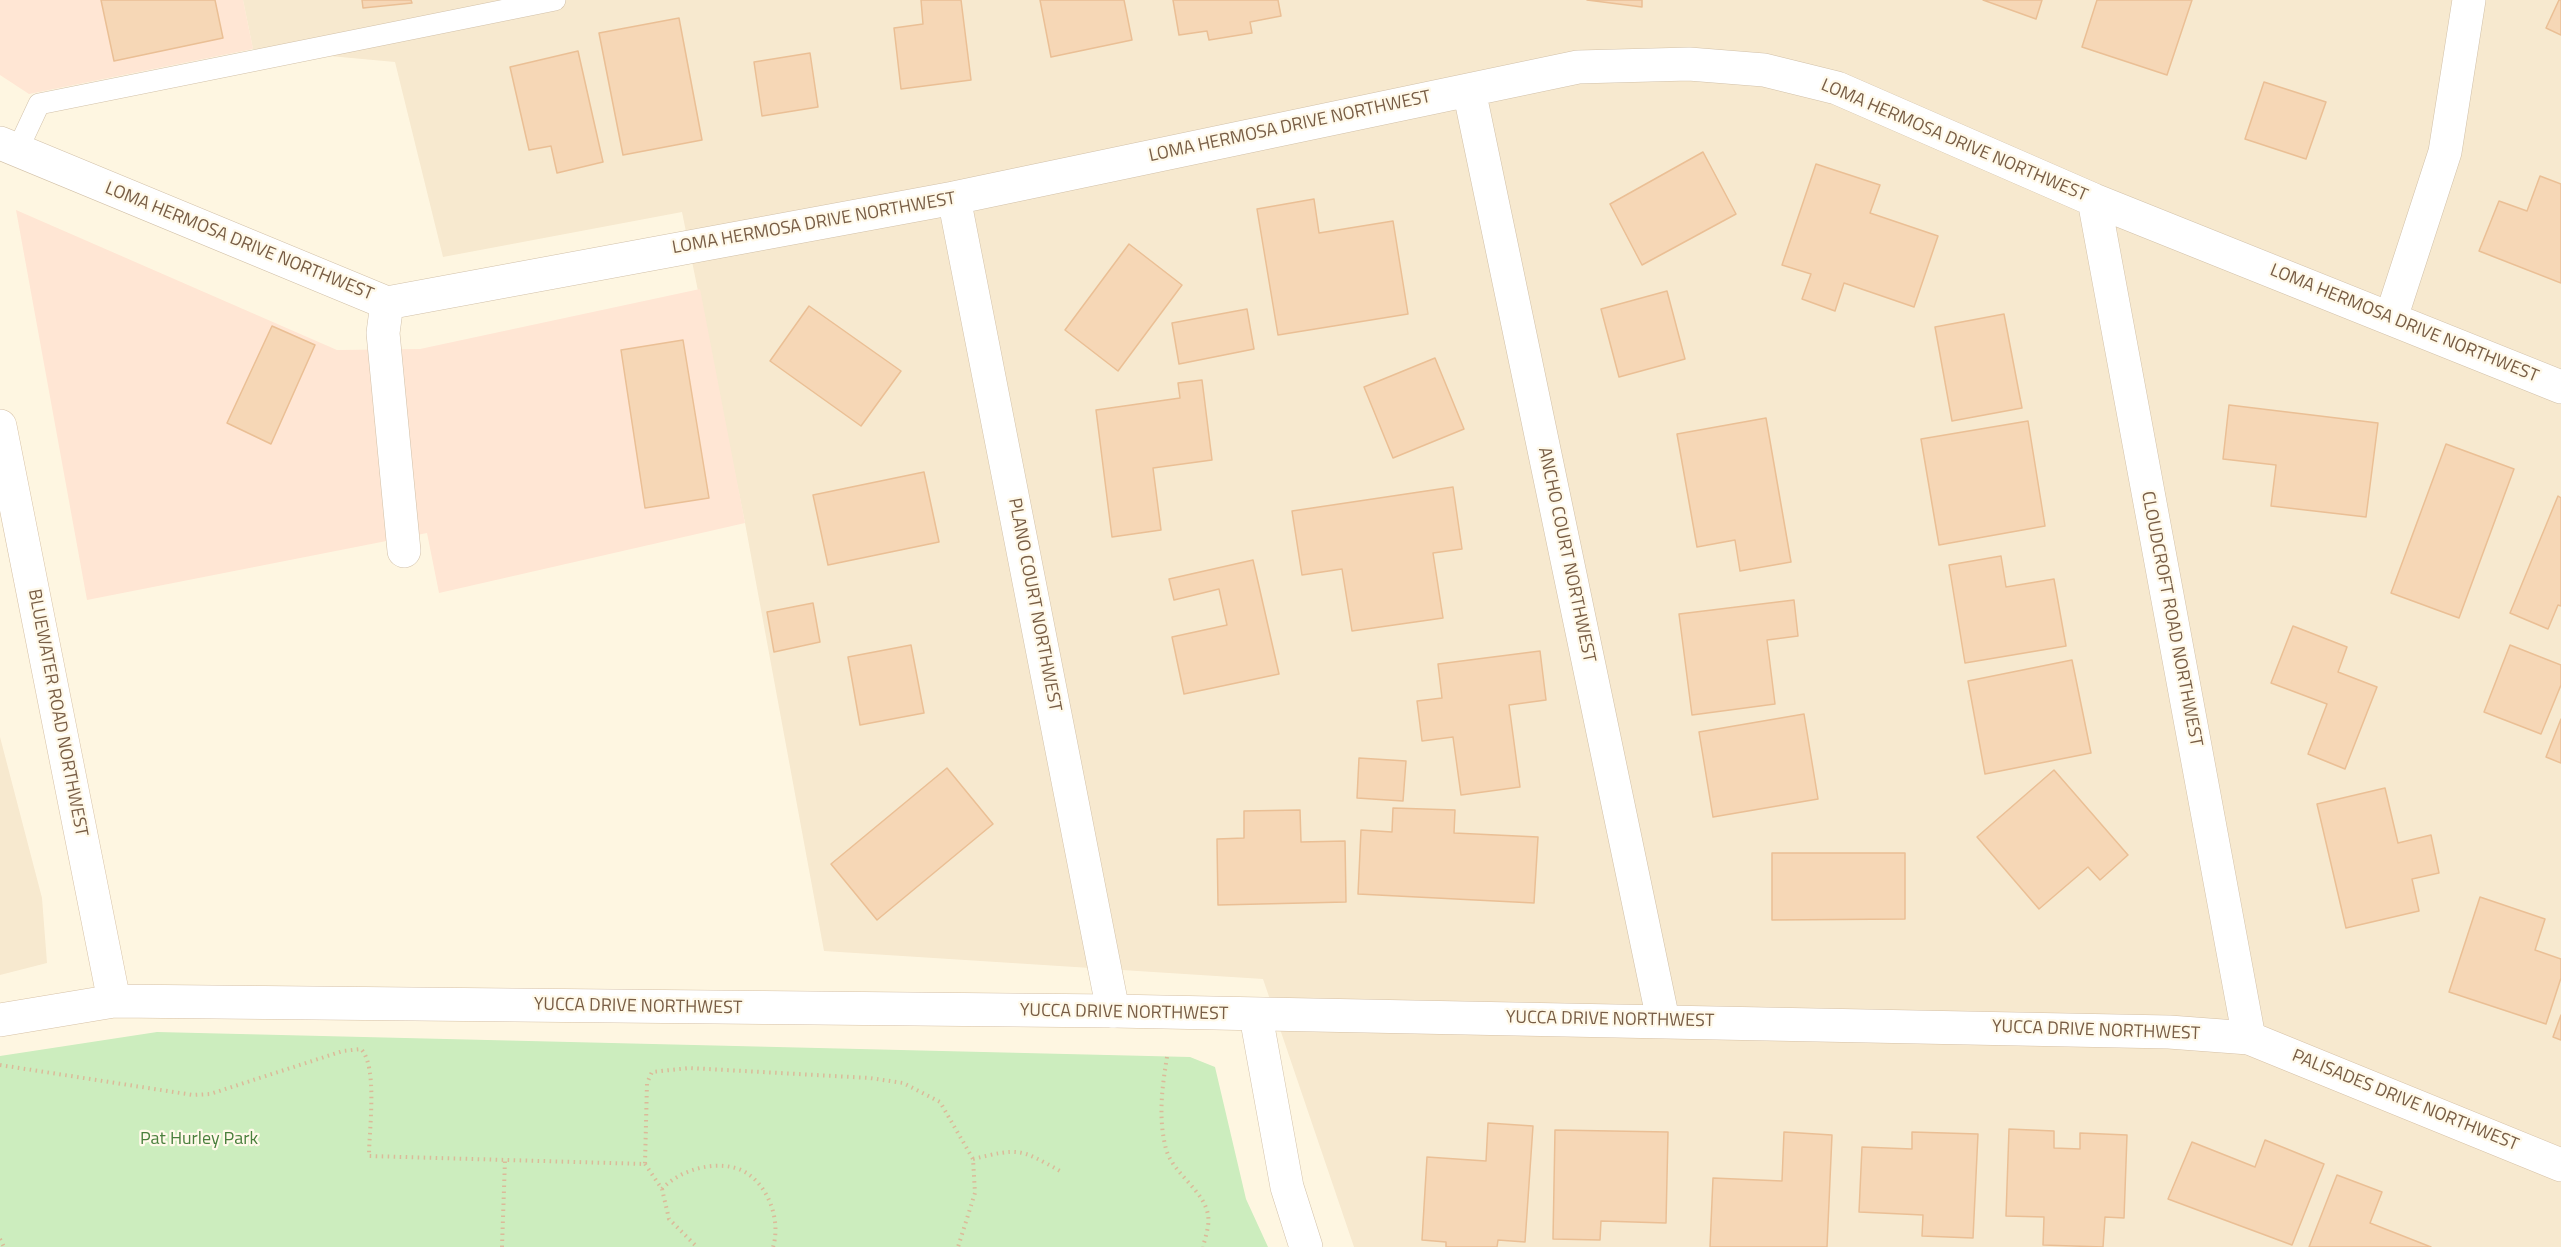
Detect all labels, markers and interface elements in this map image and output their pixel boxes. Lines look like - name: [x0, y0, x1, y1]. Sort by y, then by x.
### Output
- street label: LOMA HERMOSA DRIVE NORTHWEST: [1817, 75, 2091, 207]
- street label: LOMA HERMOSA DRIVE NORTHWEST: [1147, 87, 1433, 167]
- street label: LOMA HERMOSA DRIVE NORTHWEST: [102, 178, 376, 306]
- street label: LOMA HERMOSA DRIVE NORTHWEST: [671, 188, 957, 260]
- street label: LOMA HERMOSA DRIVE NORTHWEST: [2267, 260, 2541, 388]
- street label: ANCHO COURT NORTHWEST: [1533, 445, 1599, 665]
- street label: CLOUDCROFT ROAD NORTHWEST: [2136, 490, 2206, 748]
- street label: PLANO COURT NORTHWEST: [1003, 496, 1065, 714]
- street label: BLUEWATER ROAD NORTHWEST: [22, 587, 92, 839]
- street label: YUCCA DRIVE NORTHWEST: [534, 994, 742, 1020]
- street label: YUCCA DRIVE NORTHWEST: [1020, 1000, 1228, 1026]
- street label: YUCCA DRIVE NORTHWEST: [1506, 1007, 1714, 1033]
- street label: YUCCA DRIVE NORTHWEST: [1991, 1017, 2201, 1045]
- street label: PALISADES DRIVE NORTHWEST: [2288, 1046, 2522, 1156]
- park label: Pat Hurley Park: [140, 1129, 258, 1151]

